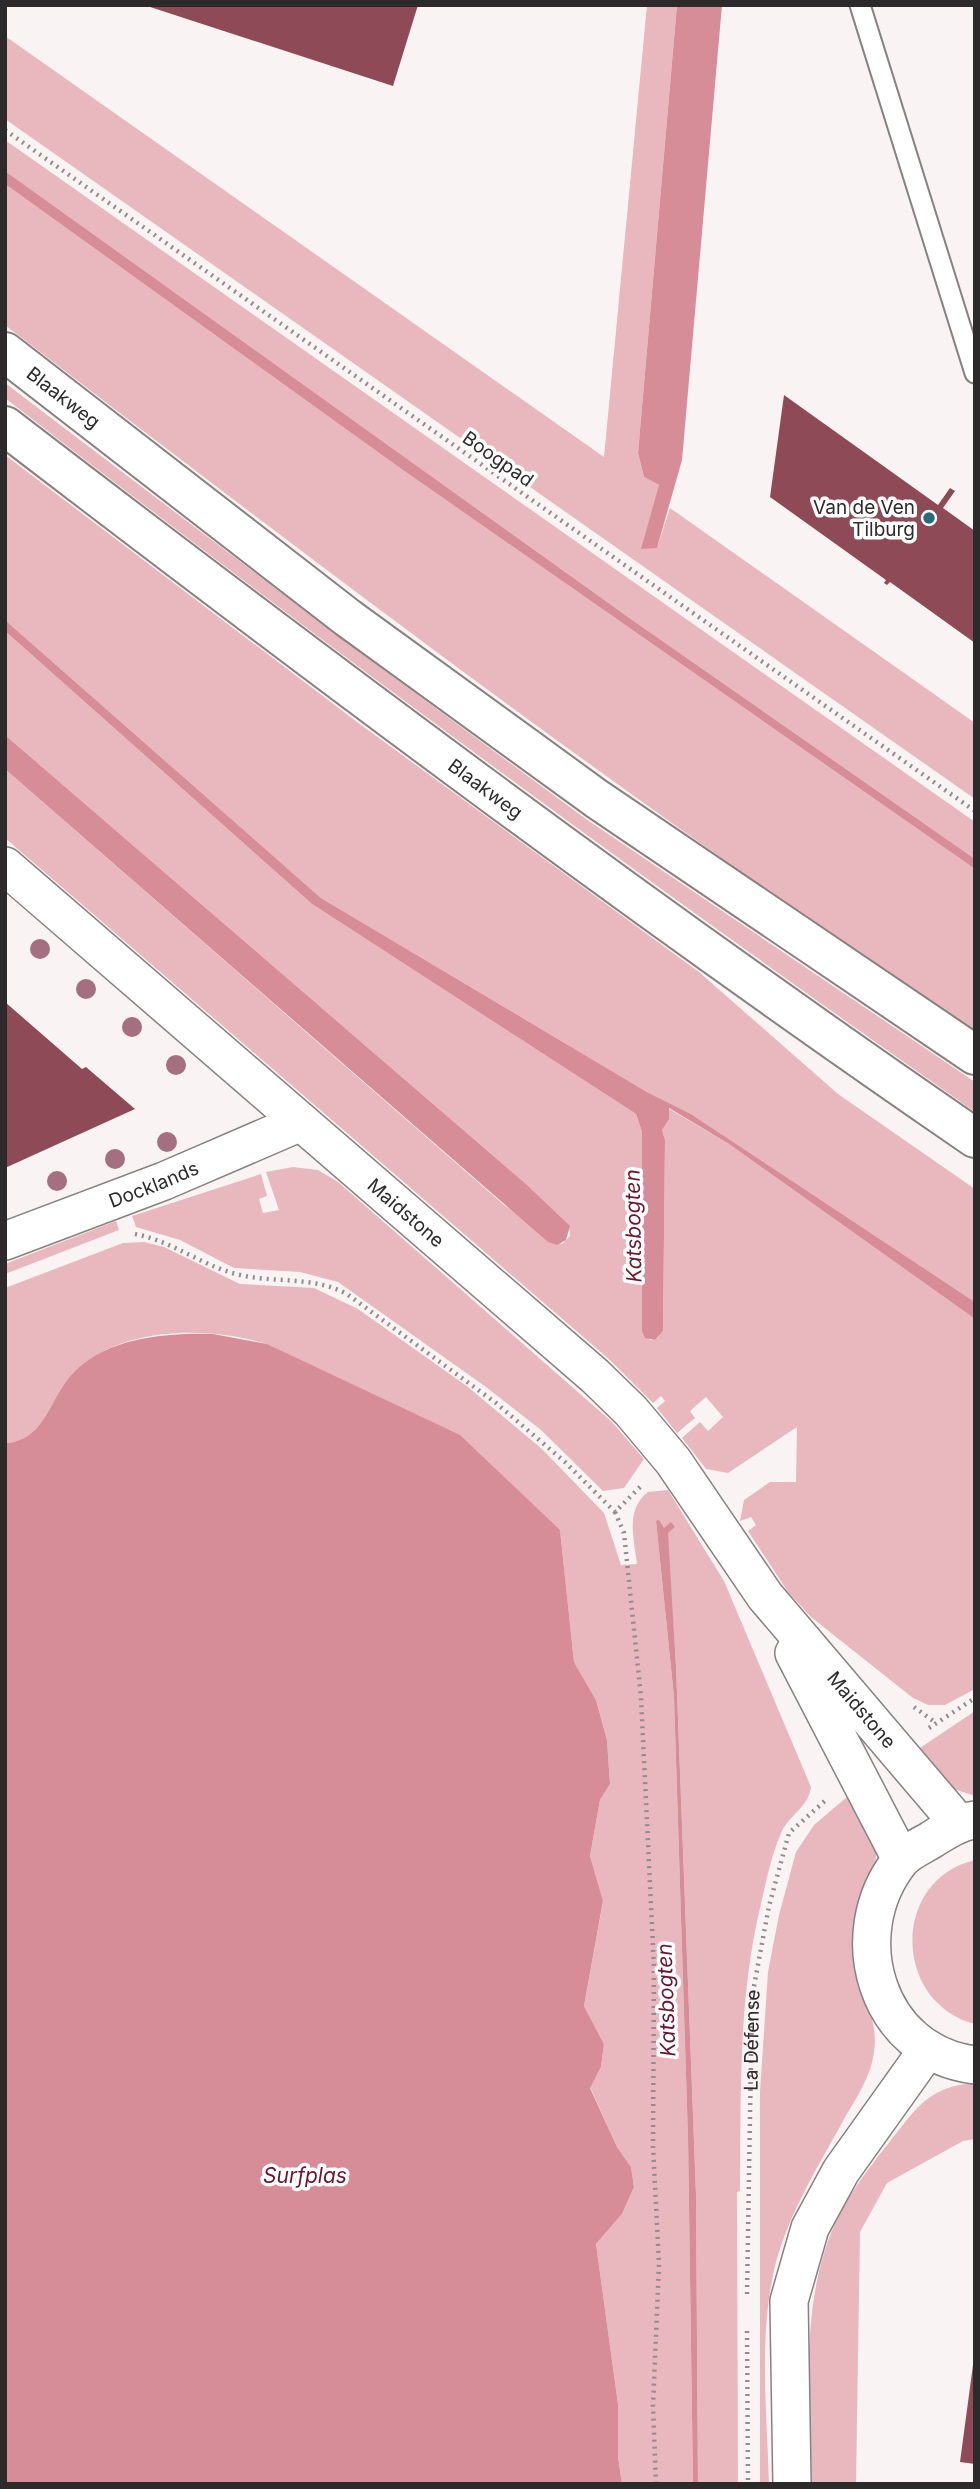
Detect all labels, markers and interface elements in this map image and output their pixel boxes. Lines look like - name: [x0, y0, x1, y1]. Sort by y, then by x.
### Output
- street label: Blaakweg: [22, 362, 105, 433]
- street label: Boogpad: [458, 426, 538, 492]
- place label: Van de Ven Tilburg: [813, 496, 915, 541]
- marker: Van de Ven Tilburg: [921, 510, 937, 526]
- street label: Blaakweg: [444, 754, 527, 824]
- street label: Docklands: [105, 1156, 202, 1212]
- water label: Katsbogten: [620, 1169, 646, 1283]
- street label: Maidstone: [363, 1173, 449, 1252]
- street label: Maidstone: [823, 1666, 901, 1753]
- water label: Katsbogten: [652, 1943, 680, 2057]
- street label: La Défense: [739, 1987, 765, 2091]
- water label: Surfplas: [263, 2163, 347, 2188]

